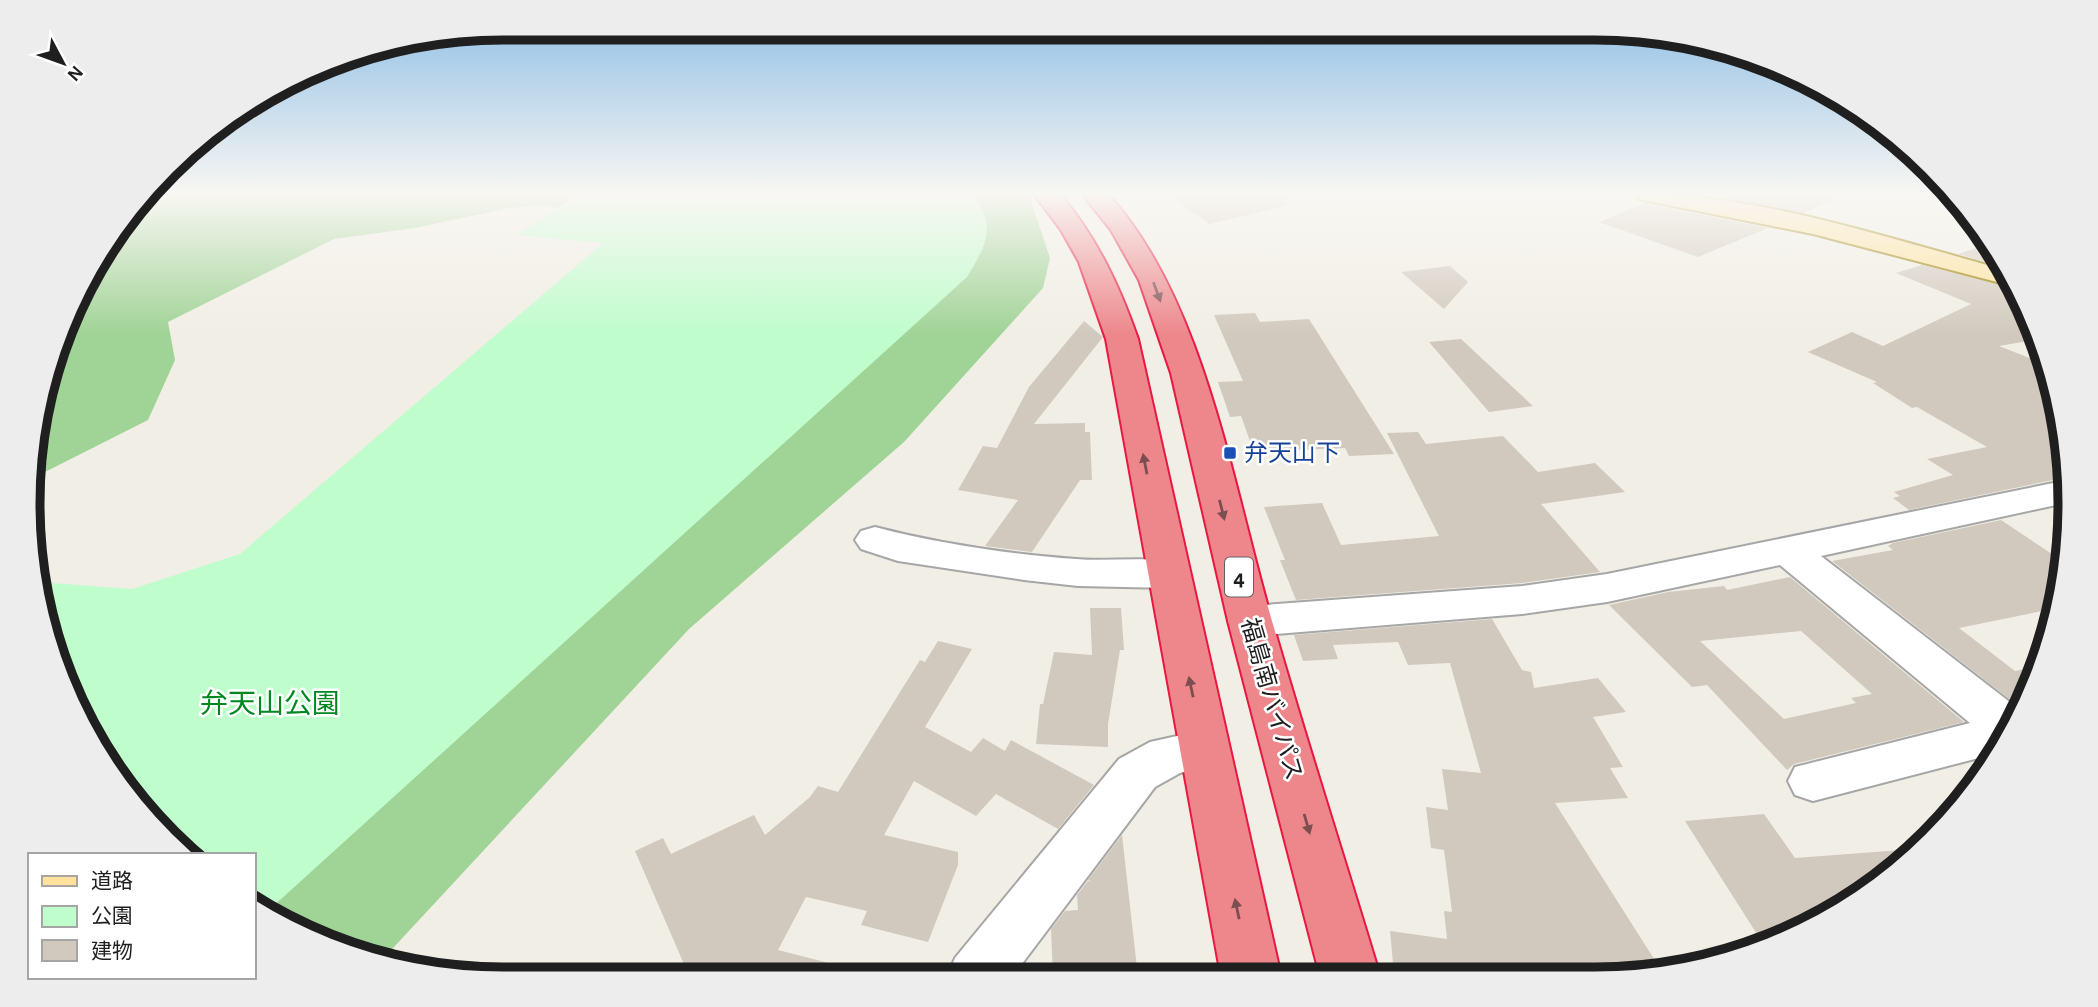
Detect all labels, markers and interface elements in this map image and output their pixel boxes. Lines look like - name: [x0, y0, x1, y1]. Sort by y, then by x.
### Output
- north arrow: [28, 28, 98, 98]
- text: N: [63, 62, 86, 84]
- one-way arrow: [1152, 281, 1163, 302]
- place label: 弁天山下: [1244, 440, 1340, 466]
- marker: 弁天山下: [1222, 445, 1238, 461]
- one-way arrow: [1140, 453, 1151, 475]
- one-way arrow: [1217, 499, 1228, 521]
- road number: 4: [1225, 558, 1253, 596]
- street label: 福島南バイパス: [1236, 615, 1308, 783]
- one-way arrow: [1185, 676, 1196, 698]
- park label: 弁天山公園: [200, 689, 340, 719]
- one-way arrow: [1303, 814, 1313, 835]
- legend: [28, 853, 256, 979]
- text: 道路: [91, 870, 133, 892]
- one-way arrow: [1231, 898, 1242, 920]
- text: 公園: [91, 906, 133, 927]
- text: 建物: [91, 940, 133, 962]

